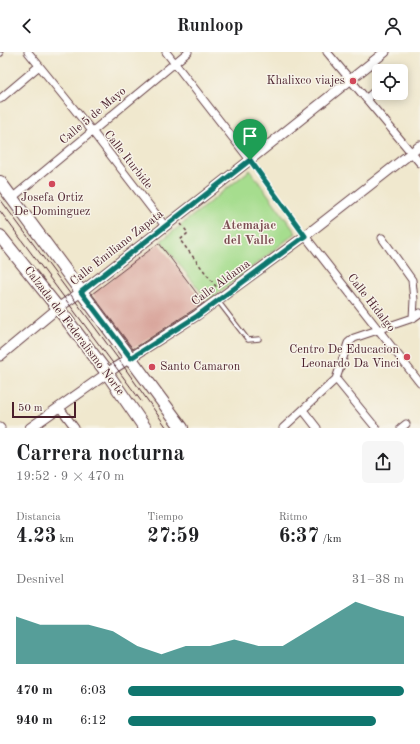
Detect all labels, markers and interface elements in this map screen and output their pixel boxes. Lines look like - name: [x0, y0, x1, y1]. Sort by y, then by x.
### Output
- icon: back: [16, 15, 38, 37]
- icon: person: [382, 15, 404, 37]
- text: Runloop: [177, 17, 243, 35]
- map controls: [372, 64, 408, 100]
- button: locate: [372, 64, 408, 100]
- place label: Khalixco viajes: [266, 75, 345, 87]
- marker: Khalixco viajes: [348, 76, 358, 86]
- street label: Calle 5 de Mayo: [57, 84, 128, 147]
- pin: [233, 119, 267, 160]
- icon: arrive: [239, 125, 261, 147]
- street label: Calle Iturbide: [101, 128, 155, 192]
- marker: Josefa Ortiz De Dominguez: [47, 179, 57, 189]
- place label: Josefa Ortiz De Dominguez: [14, 192, 90, 218]
- street label: Calle Emiliano Zapata: [68, 208, 166, 288]
- district label: Atemajac del Valle: [222, 219, 276, 247]
- street label: Calle Aldama: [189, 258, 253, 308]
- street label: Calzada del Federalismo Norte: [22, 264, 127, 398]
- street label: Calle Hidalgo: [345, 272, 397, 334]
- place label: Centro De Educacion Leonardo Da Vinci: [289, 344, 400, 370]
- marker: Centro De Educacion Leonardo Da Vinci: [402, 352, 412, 362]
- place label: Santo Camaron: [160, 361, 241, 373]
- marker: Santo Camaron: [147, 362, 157, 372]
- scale bar: [12, 400, 76, 419]
- text: 50 m: [18, 403, 43, 414]
- button: share: [362, 441, 404, 483]
- text: Carrera nocturna: [16, 443, 185, 465]
- text: 19:52 · 9 × 470 m: [16, 470, 124, 483]
- text: Distancia: [16, 512, 61, 523]
- text: Tiempo: [147, 512, 183, 523]
- text: Ritmo: [279, 512, 308, 523]
- text: 4.23: [16, 527, 56, 547]
- text: 27:59: [147, 527, 199, 547]
- text: 6:37: [279, 527, 319, 547]
- text: km: [56, 534, 74, 545]
- text: /km: [319, 534, 342, 545]
- text: Desnivel: [16, 573, 64, 586]
- text: 31–38 m: [352, 573, 404, 586]
- text: 470 m: [16, 684, 53, 697]
- text: 6:03: [80, 684, 106, 697]
- text: 940 m: [16, 714, 53, 727]
- text: 6:12: [80, 714, 106, 727]

